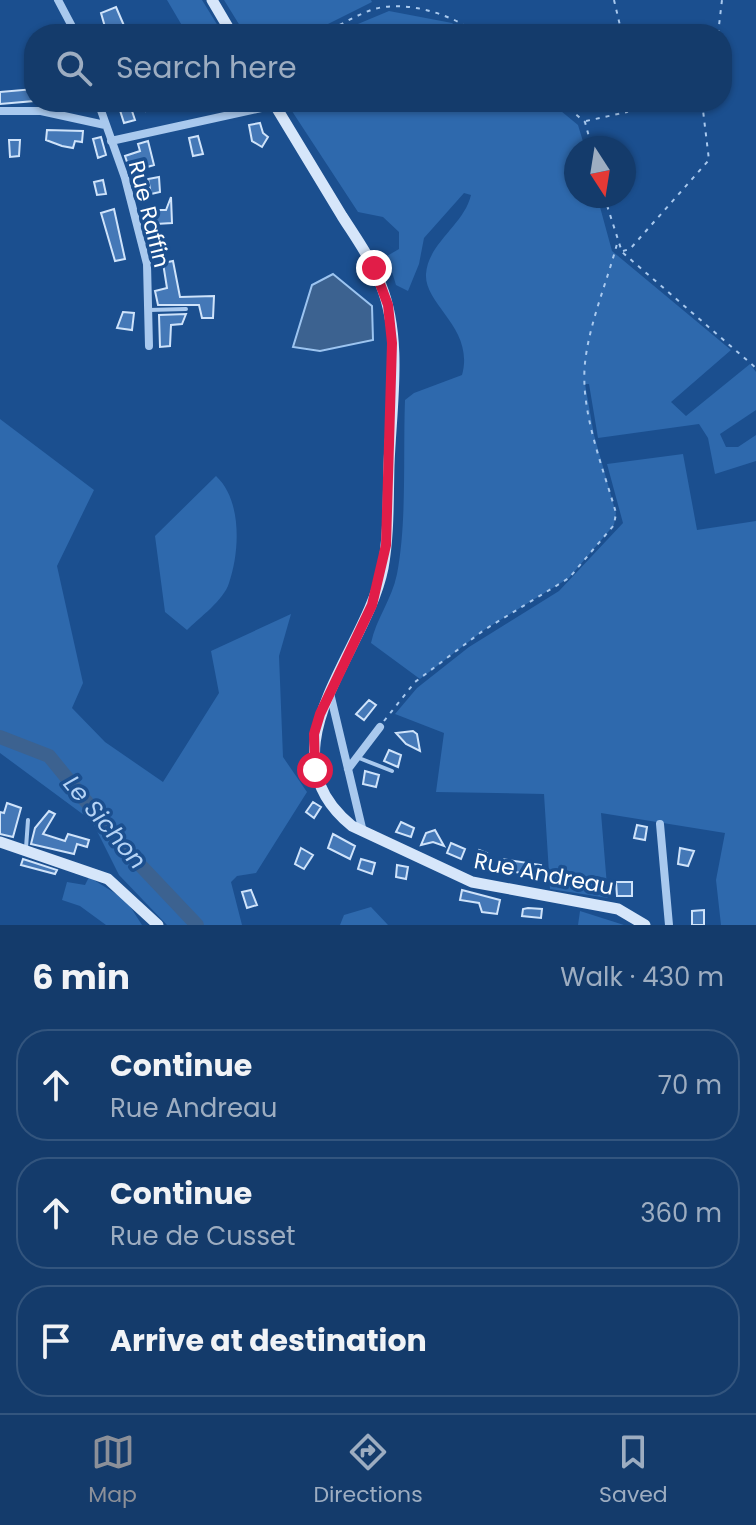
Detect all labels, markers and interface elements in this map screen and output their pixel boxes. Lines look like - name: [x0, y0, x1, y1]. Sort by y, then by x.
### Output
- search box: [24, 24, 732, 112]
- icon: search: [52, 46, 96, 90]
- text: Search here: [116, 46, 297, 89]
- north arrow: [564, 136, 636, 208]
- street label: Rue Raffin: [121, 157, 177, 271]
- route end: [356, 250, 392, 286]
- route start: [297, 752, 333, 788]
- water label: Le Sichon: [56, 768, 154, 876]
- street label: Rue Andreau: [472, 845, 616, 903]
- text: 6 min: [32, 953, 130, 1001]
- text: Walk · 430 m: [560, 959, 724, 995]
- text: Continue: [110, 1044, 252, 1087]
- icon: ahead: [34, 1063, 78, 1107]
- text: 70 m: [658, 1067, 722, 1103]
- text: Rue Andreau: [110, 1090, 277, 1126]
- text: Continue: [110, 1172, 252, 1215]
- icon: ahead: [34, 1191, 78, 1235]
- text: 360 m: [640, 1195, 722, 1231]
- text: Rue de Cusset: [110, 1218, 296, 1254]
- icon: arrive: [34, 1319, 78, 1363]
- text: Arrive at destination: [110, 1319, 427, 1362]
- tab: Map: [88, 1430, 137, 1511]
- tab: Directions: [313, 1430, 423, 1511]
- tab: Saved: [599, 1430, 668, 1511]

